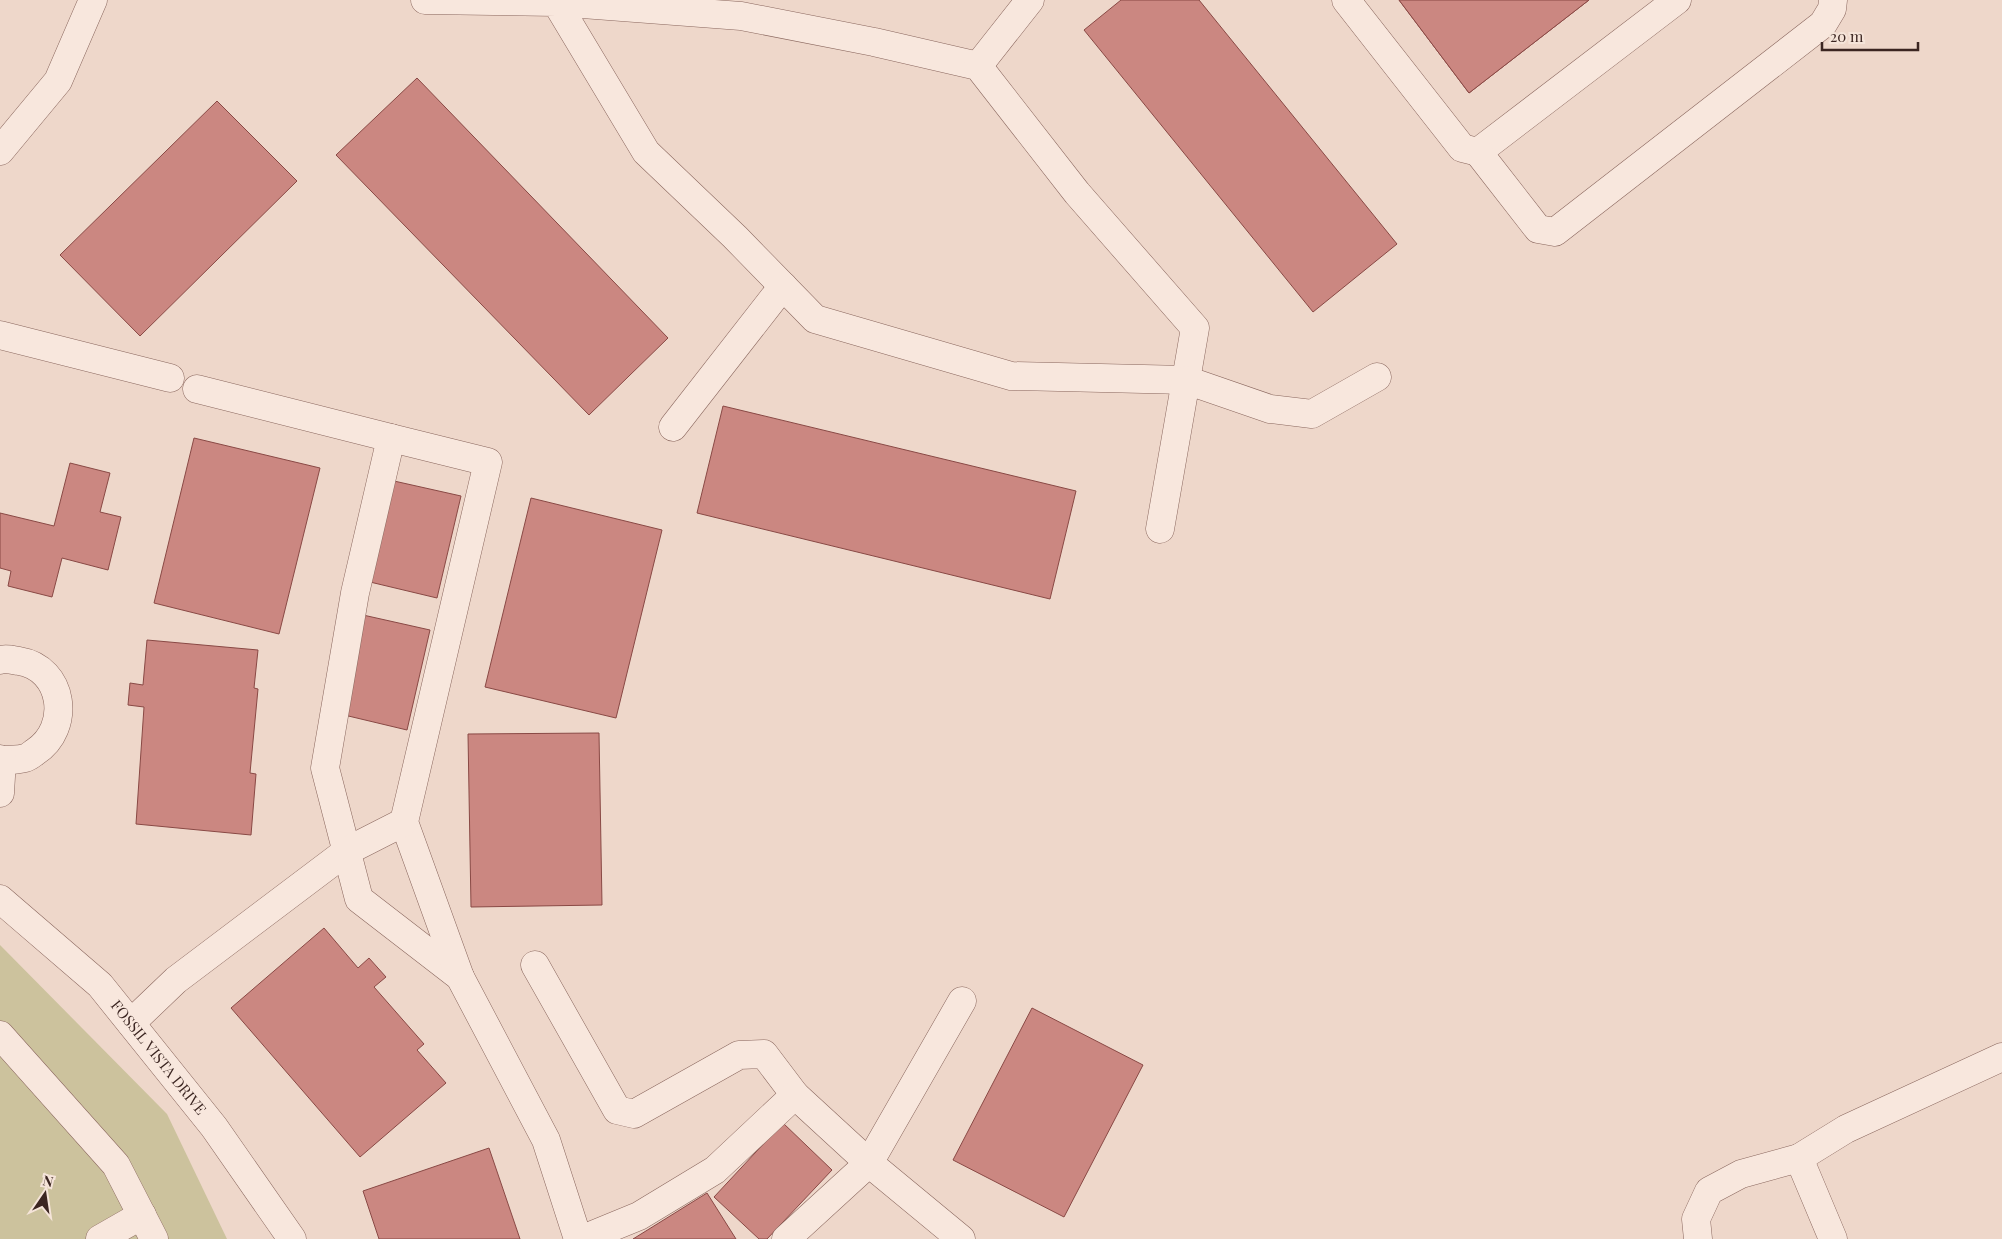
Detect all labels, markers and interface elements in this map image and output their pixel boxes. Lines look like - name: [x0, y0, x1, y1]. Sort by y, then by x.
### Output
- scale bar: [1822, 20, 1918, 52]
- text: 20 m: [1830, 26, 1864, 46]
- street label: FOSSIL VISTA DRIVE: [107, 996, 211, 1118]
- north arrow: [20, 1169, 70, 1219]
- text: N: [41, 1170, 55, 1191]

